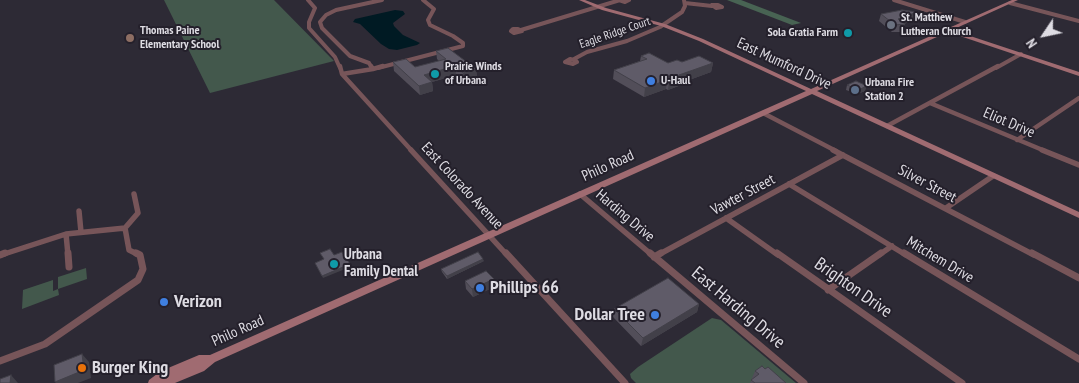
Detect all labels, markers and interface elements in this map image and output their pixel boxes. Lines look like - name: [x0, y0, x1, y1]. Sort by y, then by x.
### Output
- north arrow: [1019, 10, 1069, 60]
- place label: St. Matthew Lutheran Church: [901, 11, 971, 39]
- street label: Eagle Ridge Court: [578, 14, 652, 52]
- marker: St. Matthew Lutheran Church: [885, 19, 897, 31]
- place label: Thomas Paine Elementary School: [140, 24, 219, 52]
- place label: Sola Gratia Farm: [768, 26, 838, 40]
- marker: Sola Gratia Farm: [842, 27, 854, 39]
- marker: Thomas Paine Elementary School: [124, 32, 136, 44]
- street label: East Mumford Drive: [734, 34, 834, 94]
- text: N: [1022, 35, 1041, 52]
- place label: Prairie Winds of Urbana: [445, 60, 502, 88]
- marker: Prairie Winds of Urbana: [429, 68, 441, 80]
- place label: U-Haul: [661, 74, 690, 88]
- marker: U-Haul: [645, 75, 657, 87]
- place label: Urbana Fire Station 2: [865, 76, 914, 104]
- marker: Urbana Fire Station 2: [849, 84, 861, 96]
- street label: Eliot Drive: [981, 104, 1037, 142]
- street label: East Colorado Avenue: [417, 139, 507, 233]
- street label: Philo Road: [579, 147, 637, 185]
- street label: Silver Street: [895, 161, 959, 207]
- street label: Vawter Street: [708, 171, 778, 219]
- street label: Harding Drive: [592, 186, 658, 246]
- street label: Mitchem Drive: [903, 233, 977, 287]
- place label: Urbana Family Dental: [344, 246, 418, 281]
- street label: Brighton Drive: [810, 253, 896, 323]
- marker: Urbana Family Dental: [328, 258, 340, 270]
- street label: East Harding Drive: [687, 263, 789, 353]
- place label: Phillips 66: [490, 277, 559, 299]
- marker: Phillips 66: [474, 282, 486, 294]
- place label: Verizon: [174, 291, 222, 313]
- marker: Verizon: [158, 296, 170, 308]
- place label: Dollar Tree: [575, 304, 645, 326]
- marker: Dollar Tree: [649, 309, 661, 321]
- street label: Philo Road: [209, 312, 267, 350]
- place label: Burger King: [92, 357, 168, 379]
- marker: Burger King: [76, 362, 88, 374]

